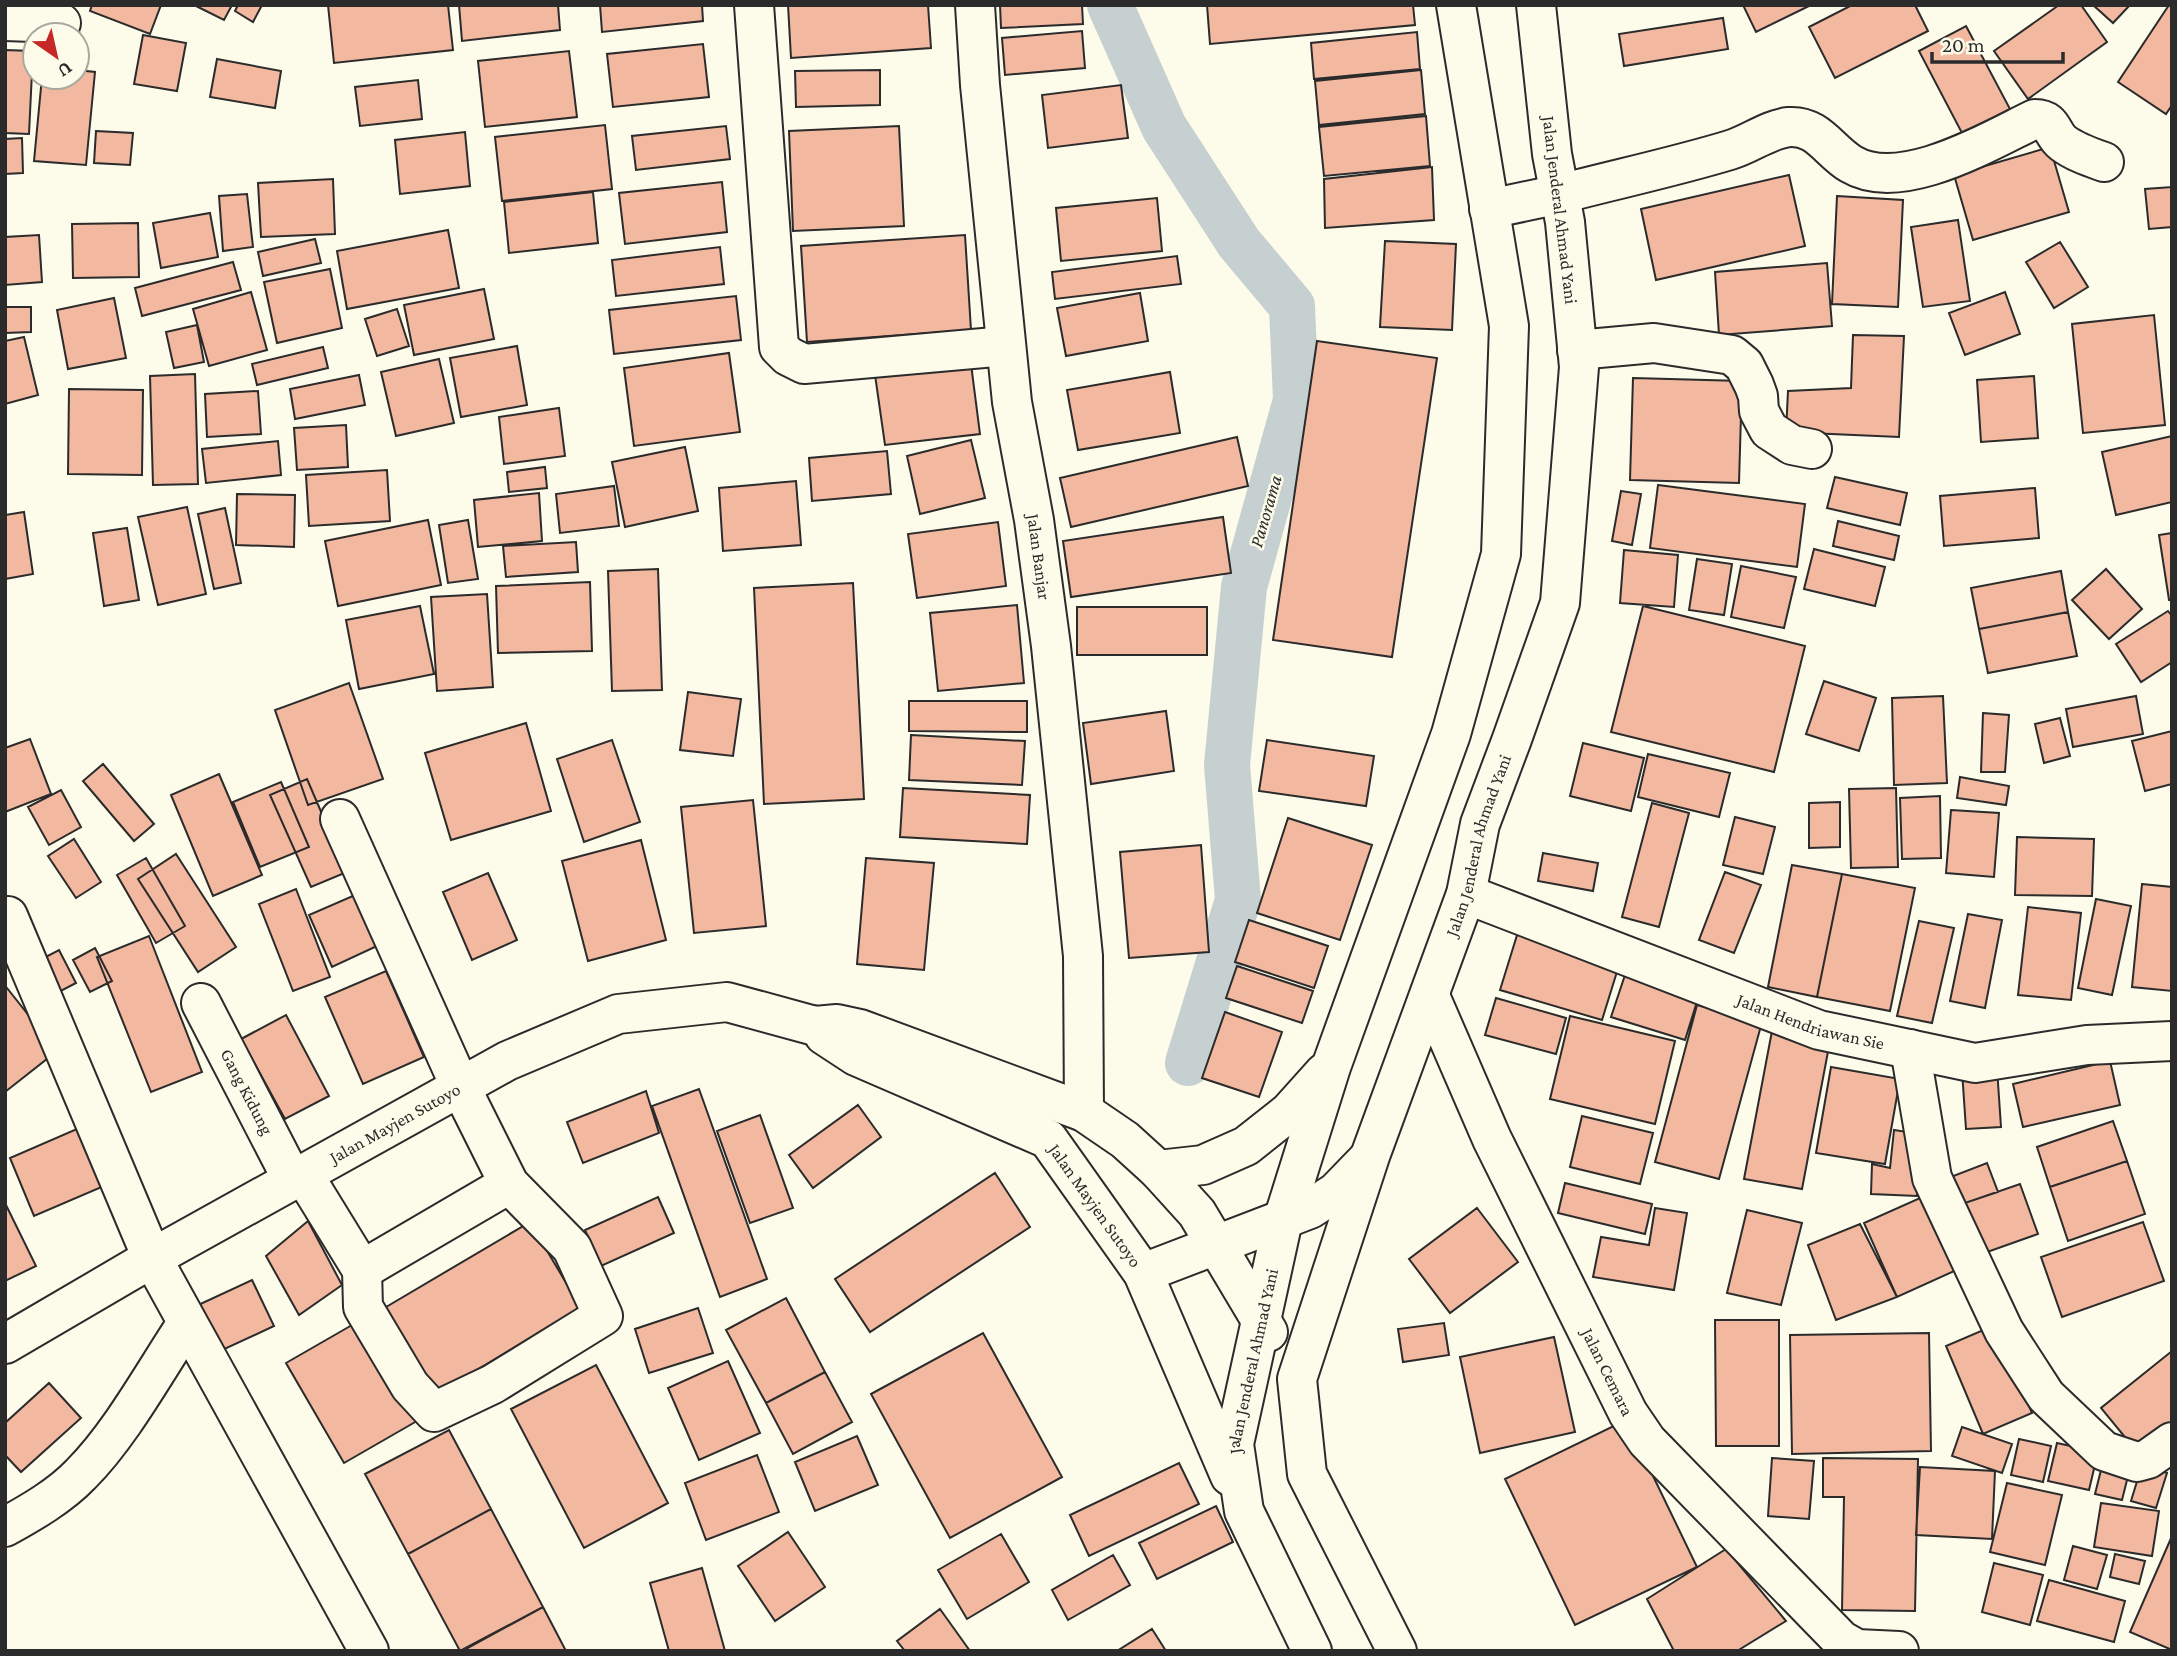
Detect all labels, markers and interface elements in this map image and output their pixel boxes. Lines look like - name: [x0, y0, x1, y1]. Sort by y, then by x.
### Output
- north arrow: [21, 21, 91, 91]
- scale bar: [1932, 21, 2063, 65]
- text: 20 m: [1942, 33, 1985, 57]
- text: U: [54, 57, 76, 82]
- street label: Jalan Jenderal Ahmad Yani: [1538, 113, 1581, 305]
- water label: Panorama: [1245, 473, 1286, 550]
- street label: Jalan Banjar: [1023, 510, 1055, 602]
- street label: Jalan Jenderal Ahmad Yani: [1441, 751, 1515, 941]
- street label: Jalan Hendriawan Sie: [1732, 989, 1886, 1054]
- street label: Gang Kidung: [216, 1046, 278, 1138]
- street label: Jalan Mayjen Sutoyo: [324, 1079, 464, 1169]
- street label: Jalan Mayjen Sutoyo: [1043, 1138, 1146, 1271]
- street label: Jalan Jenderal Ahmad Yani: [1224, 1266, 1282, 1457]
- street label: Jalan Cemara: [1577, 1323, 1638, 1419]

